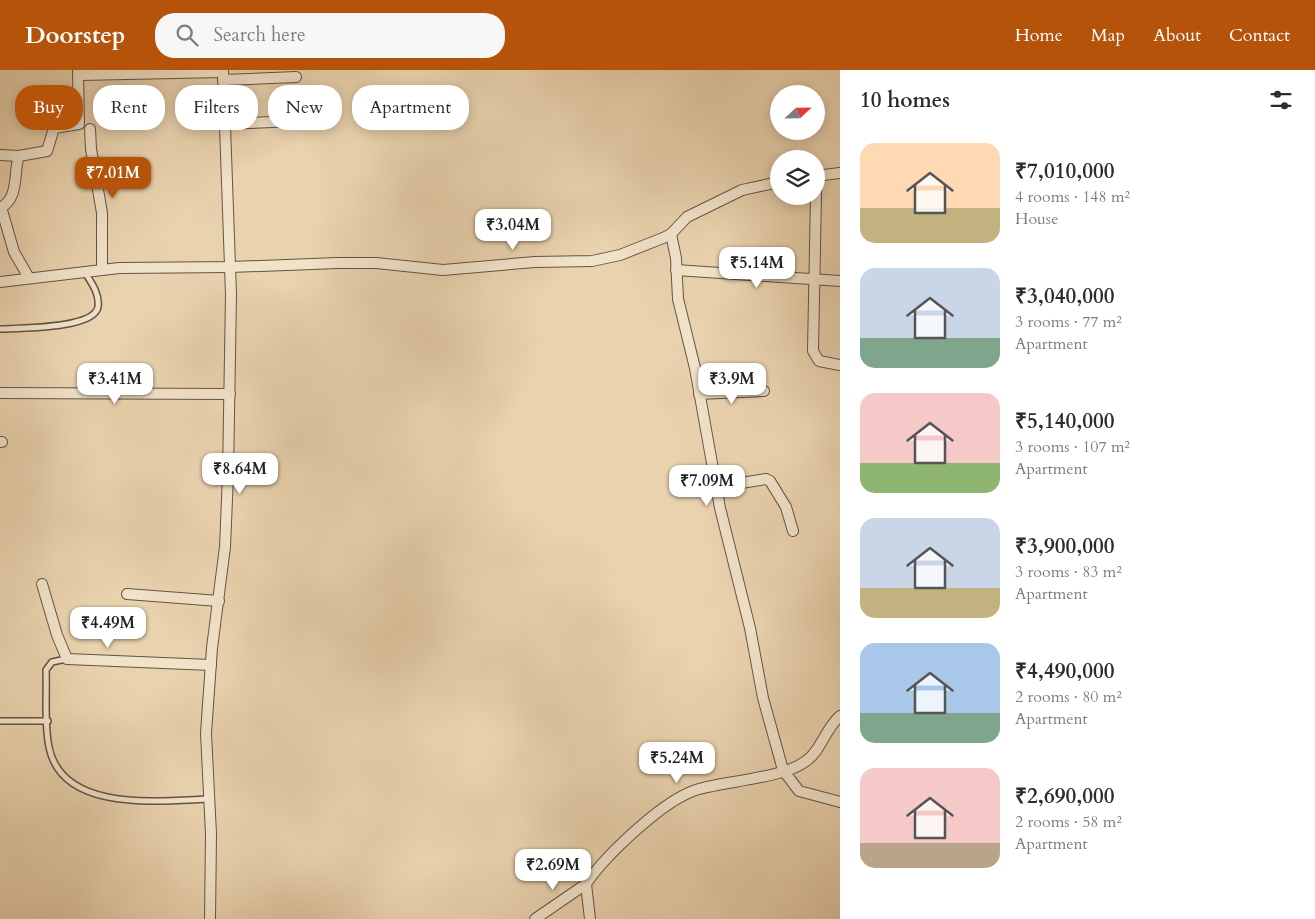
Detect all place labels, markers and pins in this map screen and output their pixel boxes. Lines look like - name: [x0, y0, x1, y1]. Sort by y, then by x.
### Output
- pin: ₹7.01M: [72, 156, 154, 199]
- pin: ₹3.04M: [472, 208, 554, 251]
- pin: ₹5.14M: [716, 246, 798, 289]
- pin: ₹3.41M: [74, 362, 156, 405]
- pin: ₹3.9M: [697, 362, 767, 405]
- pin: ₹8.64M: [199, 452, 281, 495]
- pin: ₹7.09M: [666, 464, 748, 507]
- pin: ₹4.49M: [67, 606, 149, 649]
- pin: ₹5.24M: [636, 742, 718, 784]
- pin: ₹2.69M: [512, 848, 594, 891]

